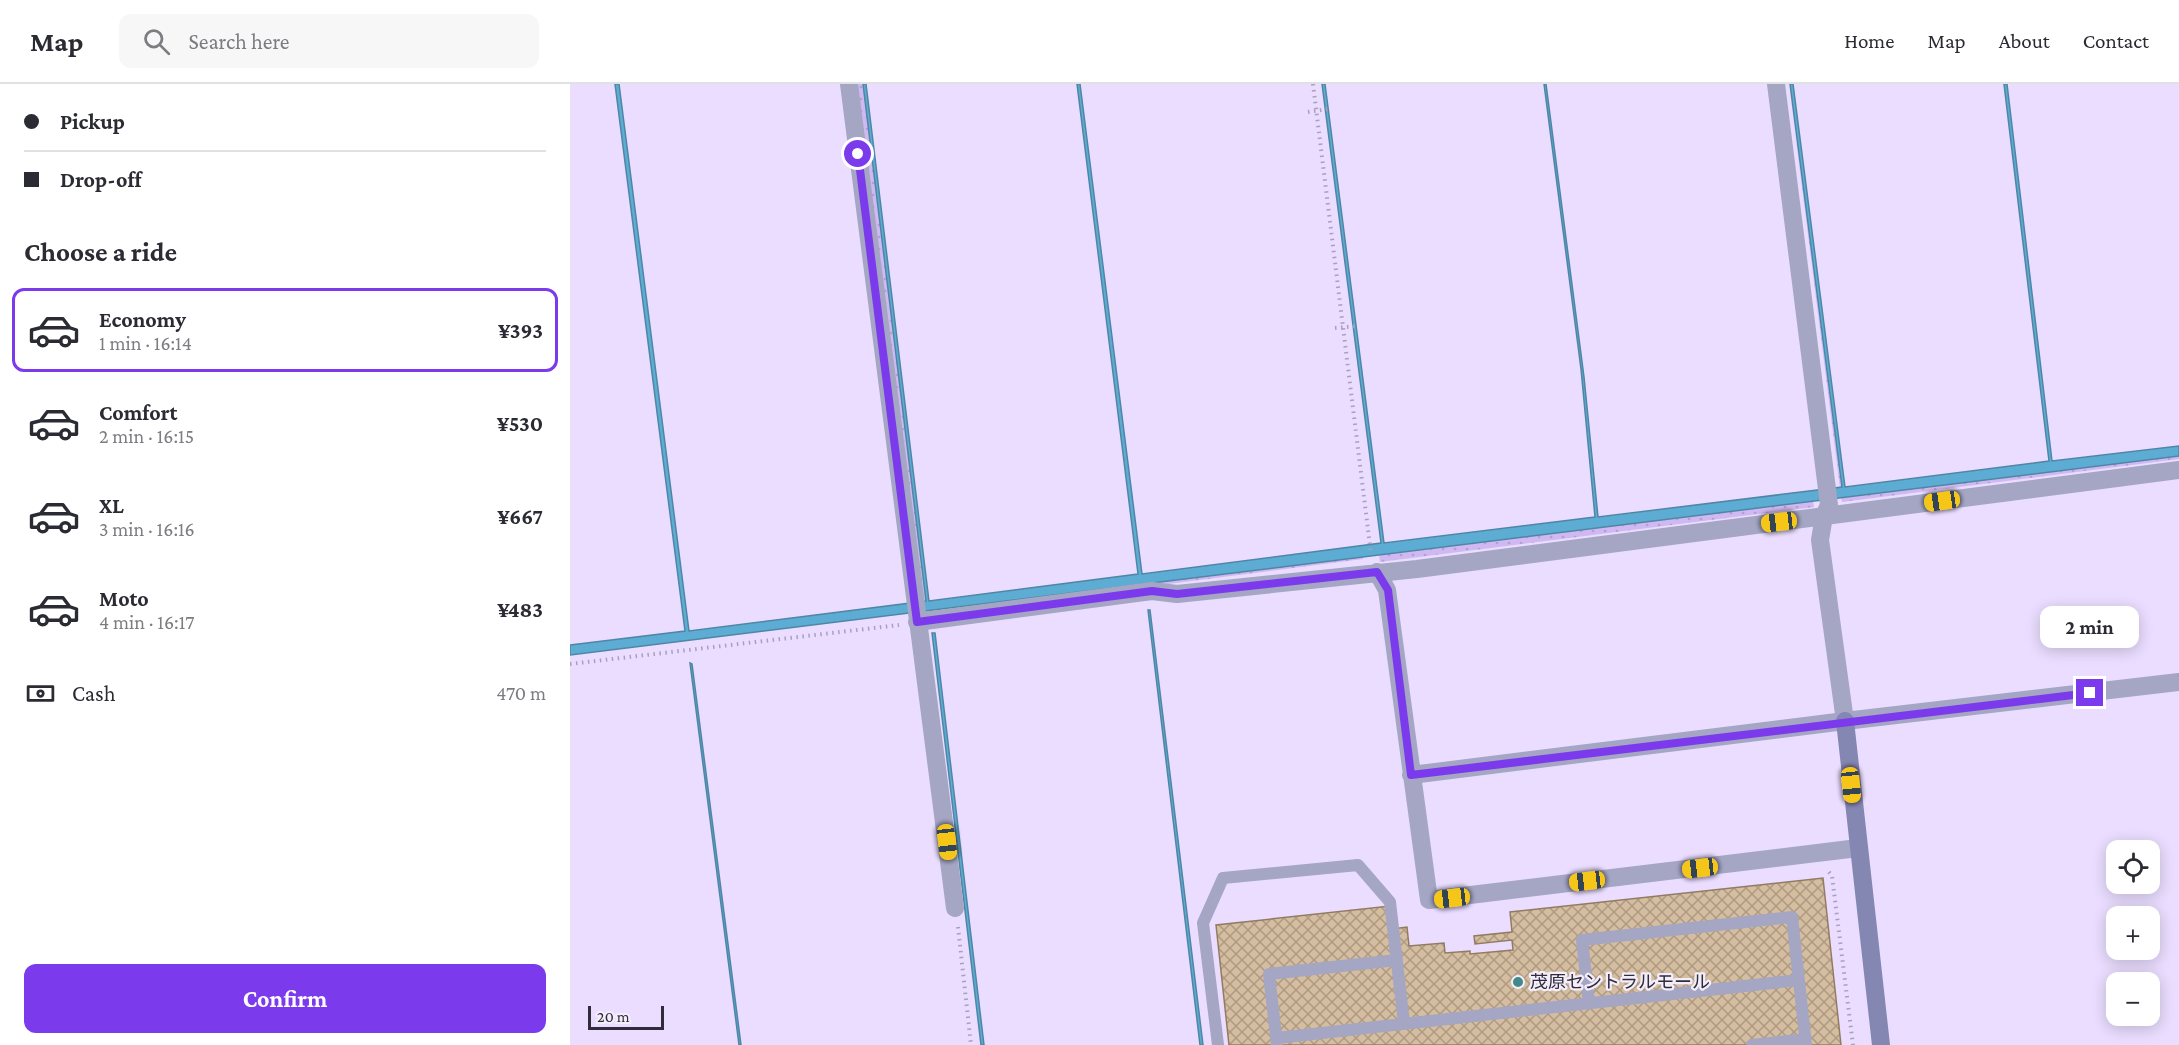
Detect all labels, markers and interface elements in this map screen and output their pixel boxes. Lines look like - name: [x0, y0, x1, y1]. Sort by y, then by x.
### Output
- search box: [119, 14, 539, 68]
- icon: search: [140, 25, 173, 58]
- text: Map: [30, 26, 83, 57]
- text: Search here: [188, 29, 289, 54]
- text: Home: [1844, 29, 1894, 53]
- text: Map: [1927, 29, 1966, 53]
- text: About: [1999, 29, 2050, 53]
- text: Contact: [2083, 29, 2149, 53]
- text: Pickup: [60, 109, 125, 134]
- route start: [844, 140, 871, 167]
- text: Drop-off: [60, 167, 142, 192]
- text: Choose a ride: [24, 237, 177, 267]
- icon: car: [27, 303, 81, 357]
- text: Economy: [99, 307, 186, 332]
- text: ¥393: [498, 318, 543, 343]
- text: 1 min · 16:14: [99, 332, 192, 354]
- icon: car: [27, 396, 81, 450]
- text: Comfort: [99, 400, 177, 425]
- text: ¥530: [497, 411, 543, 436]
- text: 2 min · 16:15: [99, 425, 194, 447]
- icon: car: [27, 489, 81, 543]
- car: [1923, 490, 1961, 512]
- text: XL: [99, 493, 124, 518]
- text: ¥667: [497, 504, 543, 529]
- car: [1760, 511, 1798, 533]
- text: 3 min · 16:16: [99, 518, 195, 540]
- icon: car: [27, 582, 81, 636]
- text: Moto: [99, 586, 149, 611]
- text: ¥483: [497, 597, 543, 622]
- callout: 2 min: [2040, 606, 2140, 648]
- text: 4 min · 16:17: [99, 611, 195, 633]
- text: 2 min: [2065, 616, 2114, 638]
- icon: cash: [24, 677, 57, 710]
- route end: [2076, 679, 2103, 706]
- text: Cash: [72, 681, 116, 706]
- text: 470 m: [496, 682, 546, 704]
- car: [1840, 766, 1862, 804]
- car: [936, 823, 958, 861]
- map controls: [2106, 840, 2160, 1026]
- button: locate: [2106, 840, 2160, 894]
- car: [1681, 857, 1719, 879]
- car: [1568, 870, 1606, 892]
- car: [1433, 887, 1471, 909]
- button: +: [2106, 906, 2160, 960]
- button: Confirm: [24, 964, 546, 1033]
- place label: 茂原セントラルモール: [1530, 972, 1710, 992]
- button: −: [2106, 972, 2160, 1026]
- marker: 茂原セントラルモール: [1511, 975, 1525, 989]
- scale bar: [588, 1003, 664, 1030]
- text: 20 m: [597, 1008, 630, 1025]

